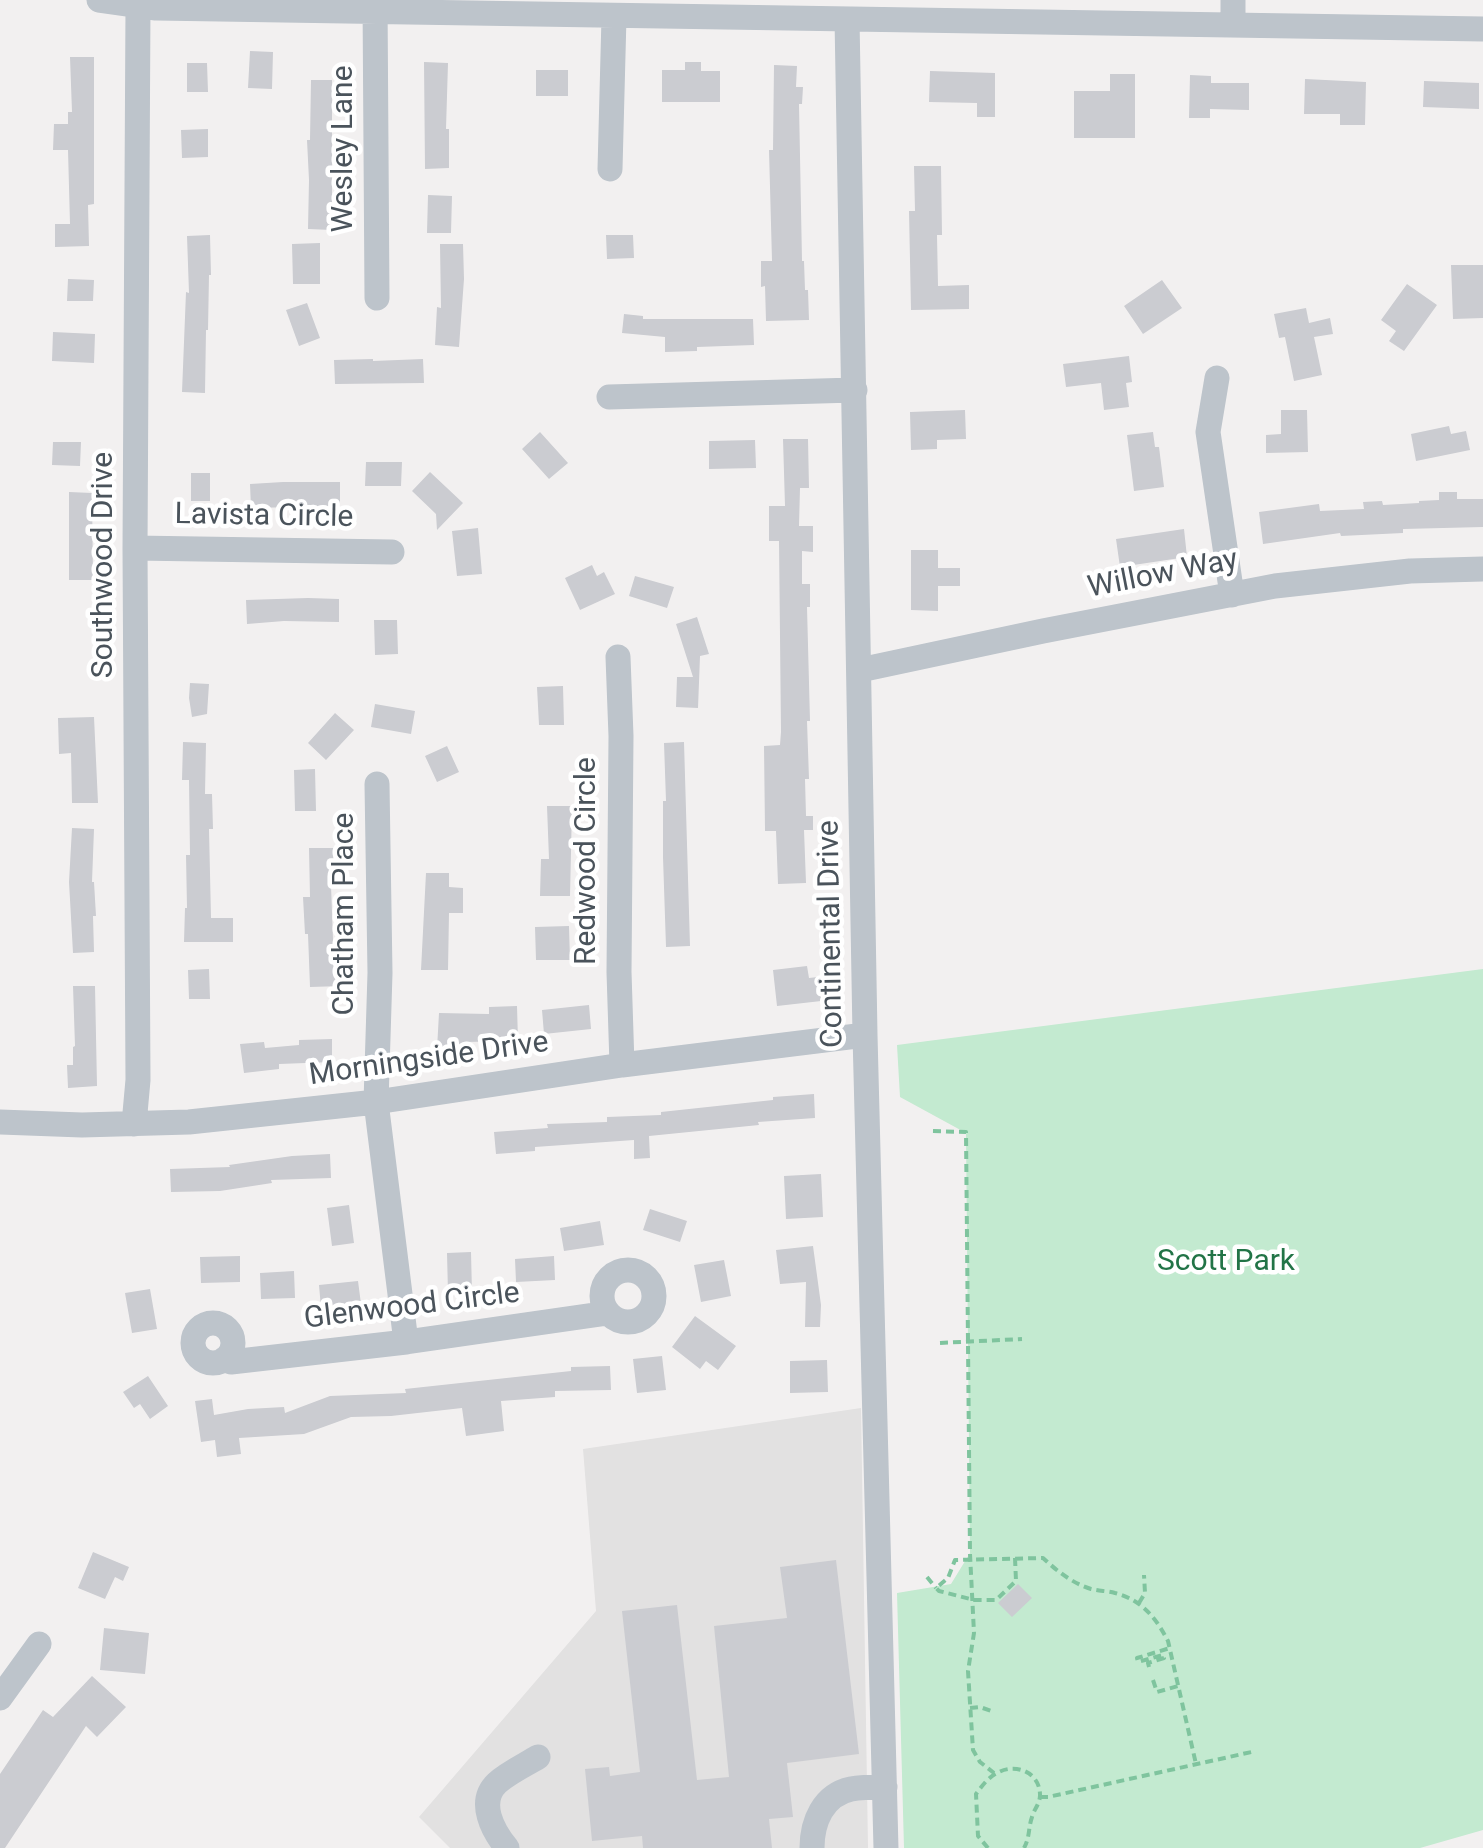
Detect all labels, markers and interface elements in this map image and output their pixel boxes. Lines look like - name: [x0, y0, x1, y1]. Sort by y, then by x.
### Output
- street label: Wesley Lane: [326, 65, 362, 233]
- street label: Southwood Drive: [86, 452, 122, 678]
- street label: Lavista Circle: [174, 497, 354, 537]
- street label: Willow Way: [1085, 543, 1241, 607]
- street label: Redwood Circle: [569, 757, 605, 965]
- street label: Chatham Place: [327, 813, 363, 1015]
- street label: Continental Drive: [812, 820, 852, 1048]
- street label: Morningside Drive: [307, 1025, 551, 1095]
- park label: Scott Park: [1157, 1244, 1295, 1280]
- street label: Glenwood Circle: [302, 1276, 522, 1338]

